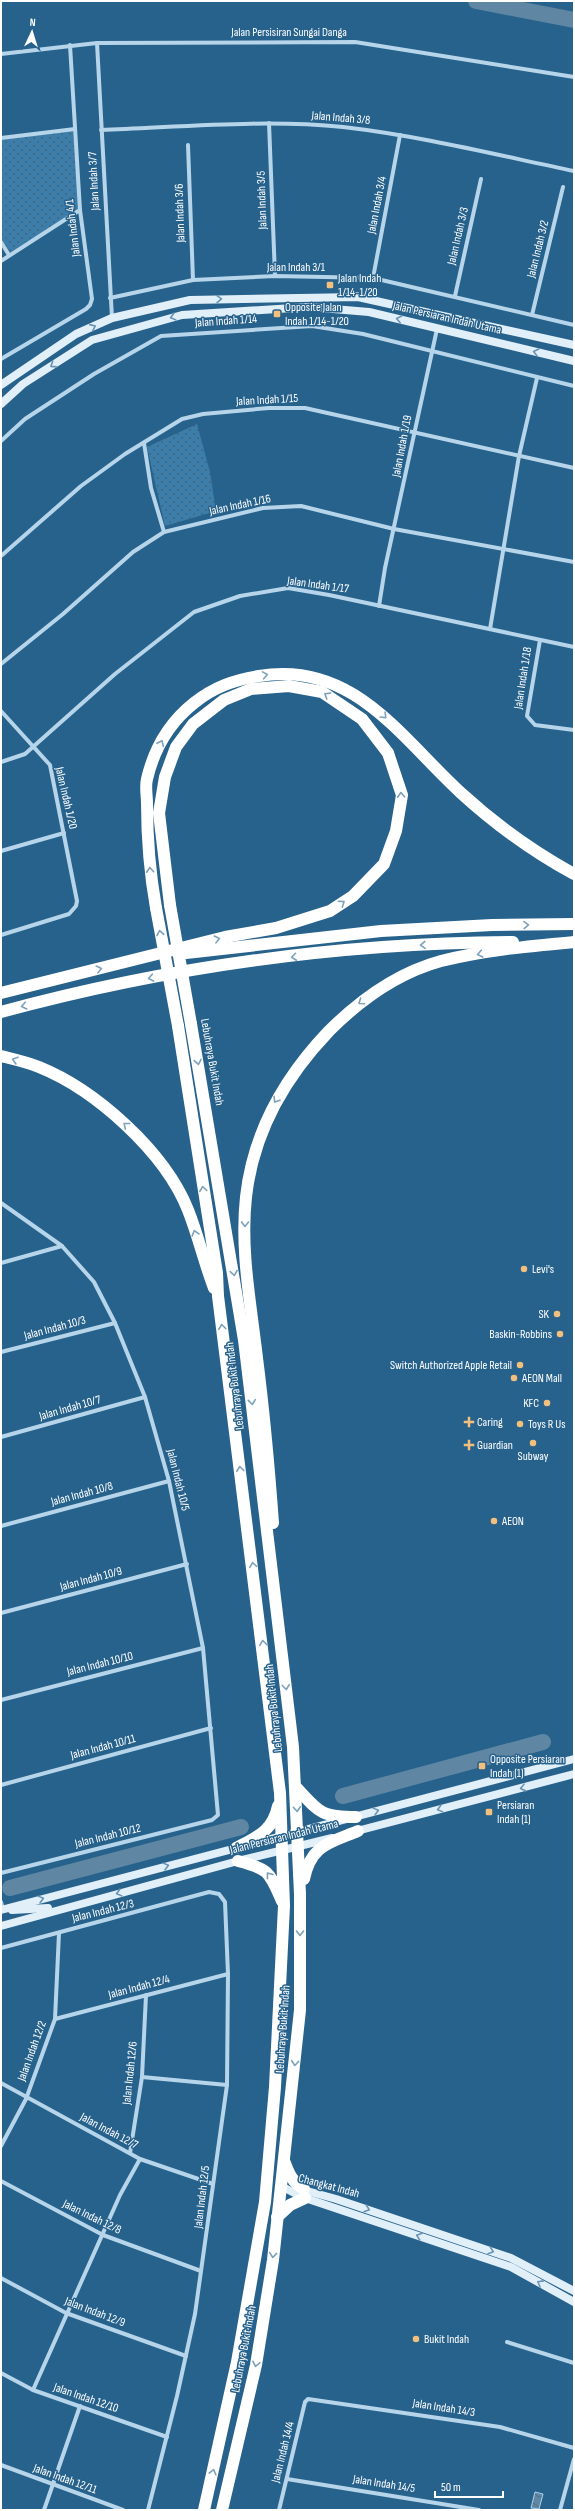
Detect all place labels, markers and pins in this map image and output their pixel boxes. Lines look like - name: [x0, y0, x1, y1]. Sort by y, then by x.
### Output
- place label: Jalan Indah 1/14-1/20: [337, 271, 381, 300]
- marker: Jalan Indah 1/14-1/20: [325, 280, 335, 290]
- place label: Opposite Jalan Indah 1/14-1/20: [285, 300, 349, 329]
- marker: Opposite Jalan Indah 1/14-1/20: [272, 309, 282, 319]
- place label: Levi's: [532, 1262, 554, 1277]
- marker: Levi's: [519, 1264, 529, 1274]
- place label: SK: [538, 1307, 550, 1322]
- marker: SK: [552, 1309, 562, 1319]
- place label: Baskin-Robbins: [489, 1327, 552, 1342]
- marker: Baskin-Robbins: [555, 1329, 565, 1339]
- place label: Switch Authorized Apple Retail: [390, 1358, 512, 1373]
- marker: Switch Authorized Apple Retail: [515, 1360, 525, 1370]
- place label: AEON Mall: [521, 1371, 562, 1386]
- marker: AEON Mall: [509, 1373, 519, 1383]
- place label: KFC: [523, 1396, 539, 1411]
- marker: KFC: [542, 1398, 552, 1408]
- place label: Caring: [477, 1415, 503, 1430]
- marker: Caring: [464, 1417, 474, 1427]
- place label: Toys R Us: [528, 1417, 566, 1432]
- marker: Toys R Us: [515, 1419, 525, 1429]
- place label: Guardian: [477, 1438, 513, 1453]
- marker: Subway: [528, 1438, 538, 1448]
- marker: Guardian: [464, 1440, 474, 1450]
- place label: Subway: [518, 1449, 549, 1464]
- place label: AEON: [501, 1514, 524, 1529]
- marker: AEON: [489, 1516, 499, 1526]
- place label: Opposite Persiaran Indah (1): [490, 1752, 565, 1781]
- marker: Opposite Persiaran Indah (1): [477, 1761, 487, 1771]
- place label: Persiaran Indah (1): [497, 1798, 534, 1827]
- marker: Persiaran Indah (1): [484, 1807, 494, 1817]
- place label: Bukit Indah: [424, 2332, 469, 2347]
- marker: Bukit Indah: [411, 2334, 421, 2344]

